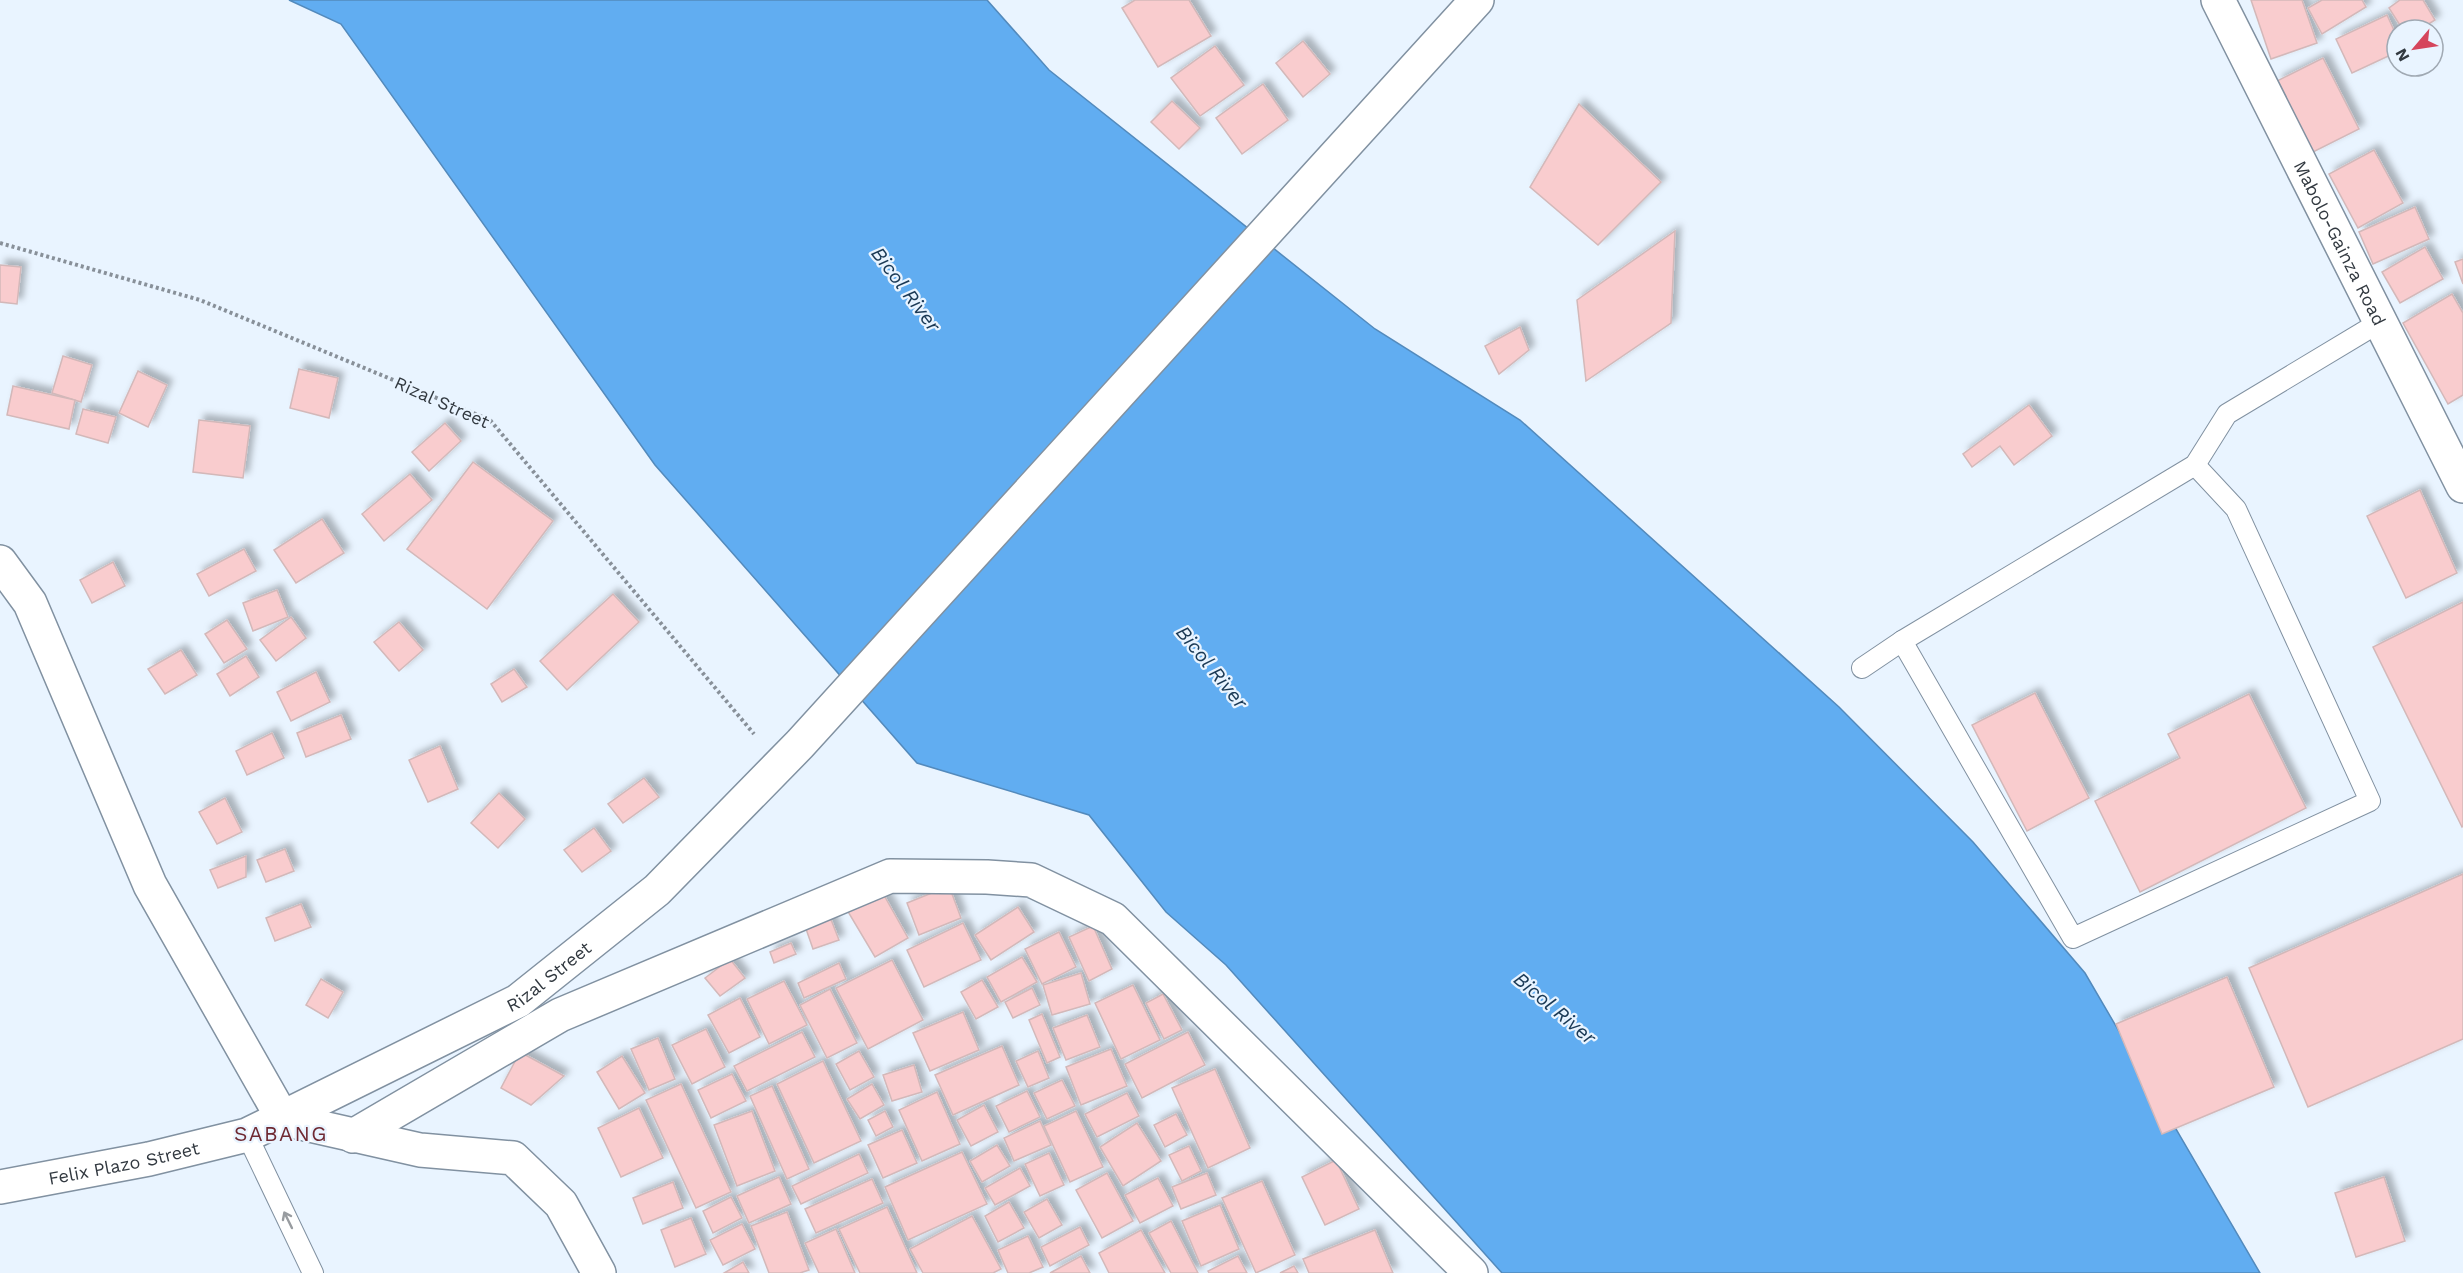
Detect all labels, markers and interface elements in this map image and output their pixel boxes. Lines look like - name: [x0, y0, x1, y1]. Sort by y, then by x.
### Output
- north arrow: [2385, 18, 2445, 78]
- text: N: [2391, 45, 2414, 65]
- street label: Mabolo-Gainza Road: [2290, 157, 2391, 329]
- water label: Bicol River: [866, 242, 946, 337]
- street label: Rizal Street: [391, 372, 493, 432]
- water label: Bicol River: [1171, 621, 1254, 714]
- street label: Rizal Street: [503, 936, 595, 1016]
- water label: Bicol River: [1509, 967, 1602, 1050]
- district label: SABANG: [234, 1121, 328, 1146]
- street label: Felix Plazo Street: [47, 1137, 202, 1188]
- one-way arrow: [282, 1212, 293, 1230]

